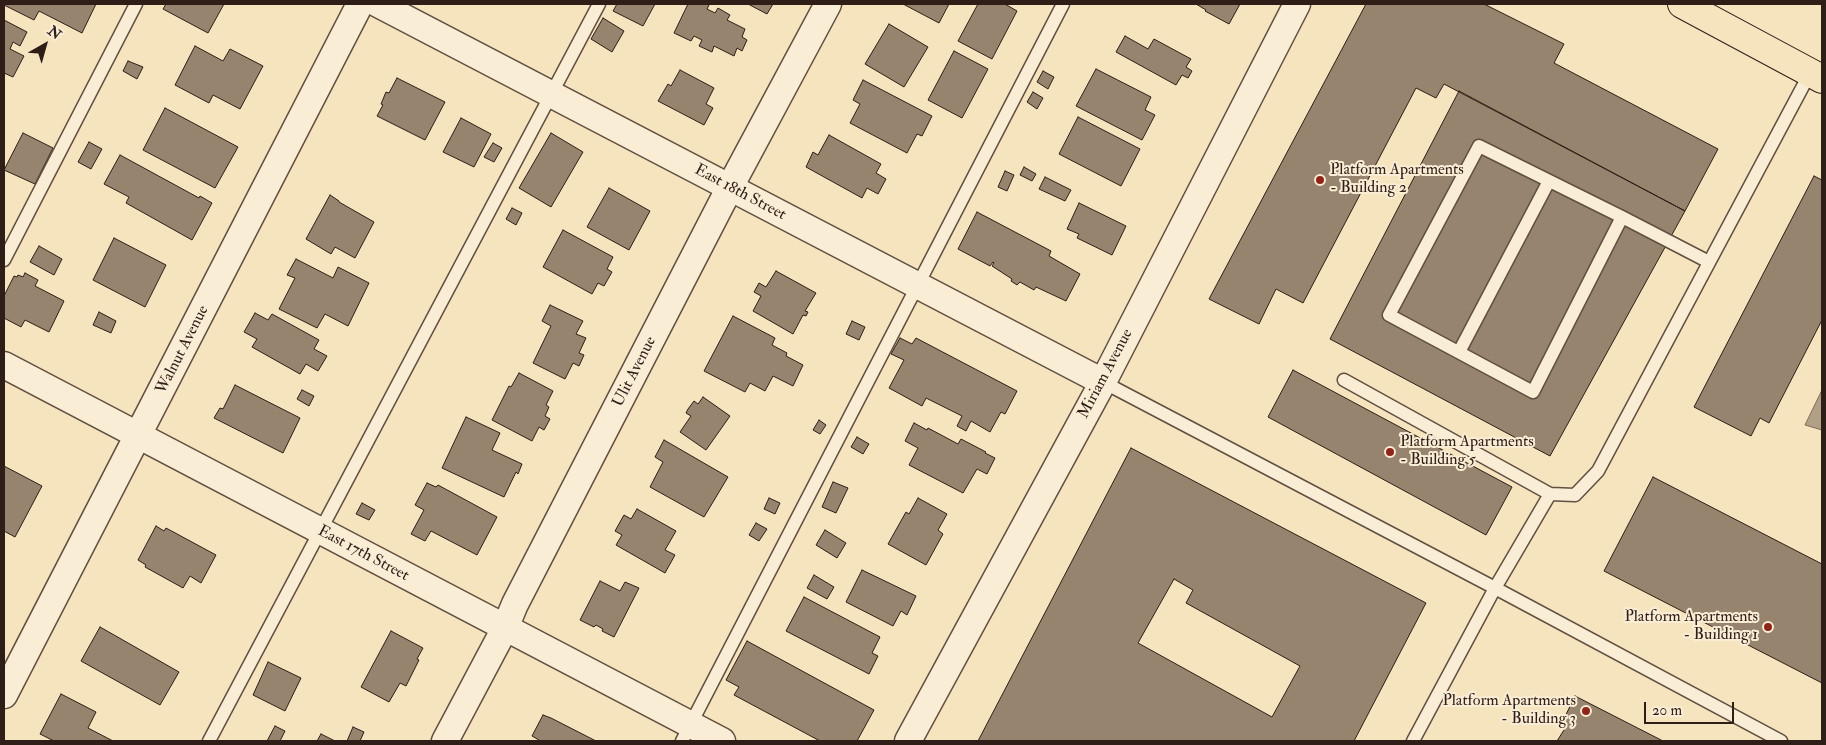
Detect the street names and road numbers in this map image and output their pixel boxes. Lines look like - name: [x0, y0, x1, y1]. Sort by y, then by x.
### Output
- street label: East 18th Street: [691, 161, 789, 225]
- street label: Walnut Avenue: [152, 303, 214, 397]
- street label: Miriam Avenue: [1074, 326, 1138, 422]
- street label: Ulit Avenue: [609, 334, 661, 410]
- street label: East 17th Street: [314, 522, 412, 586]

